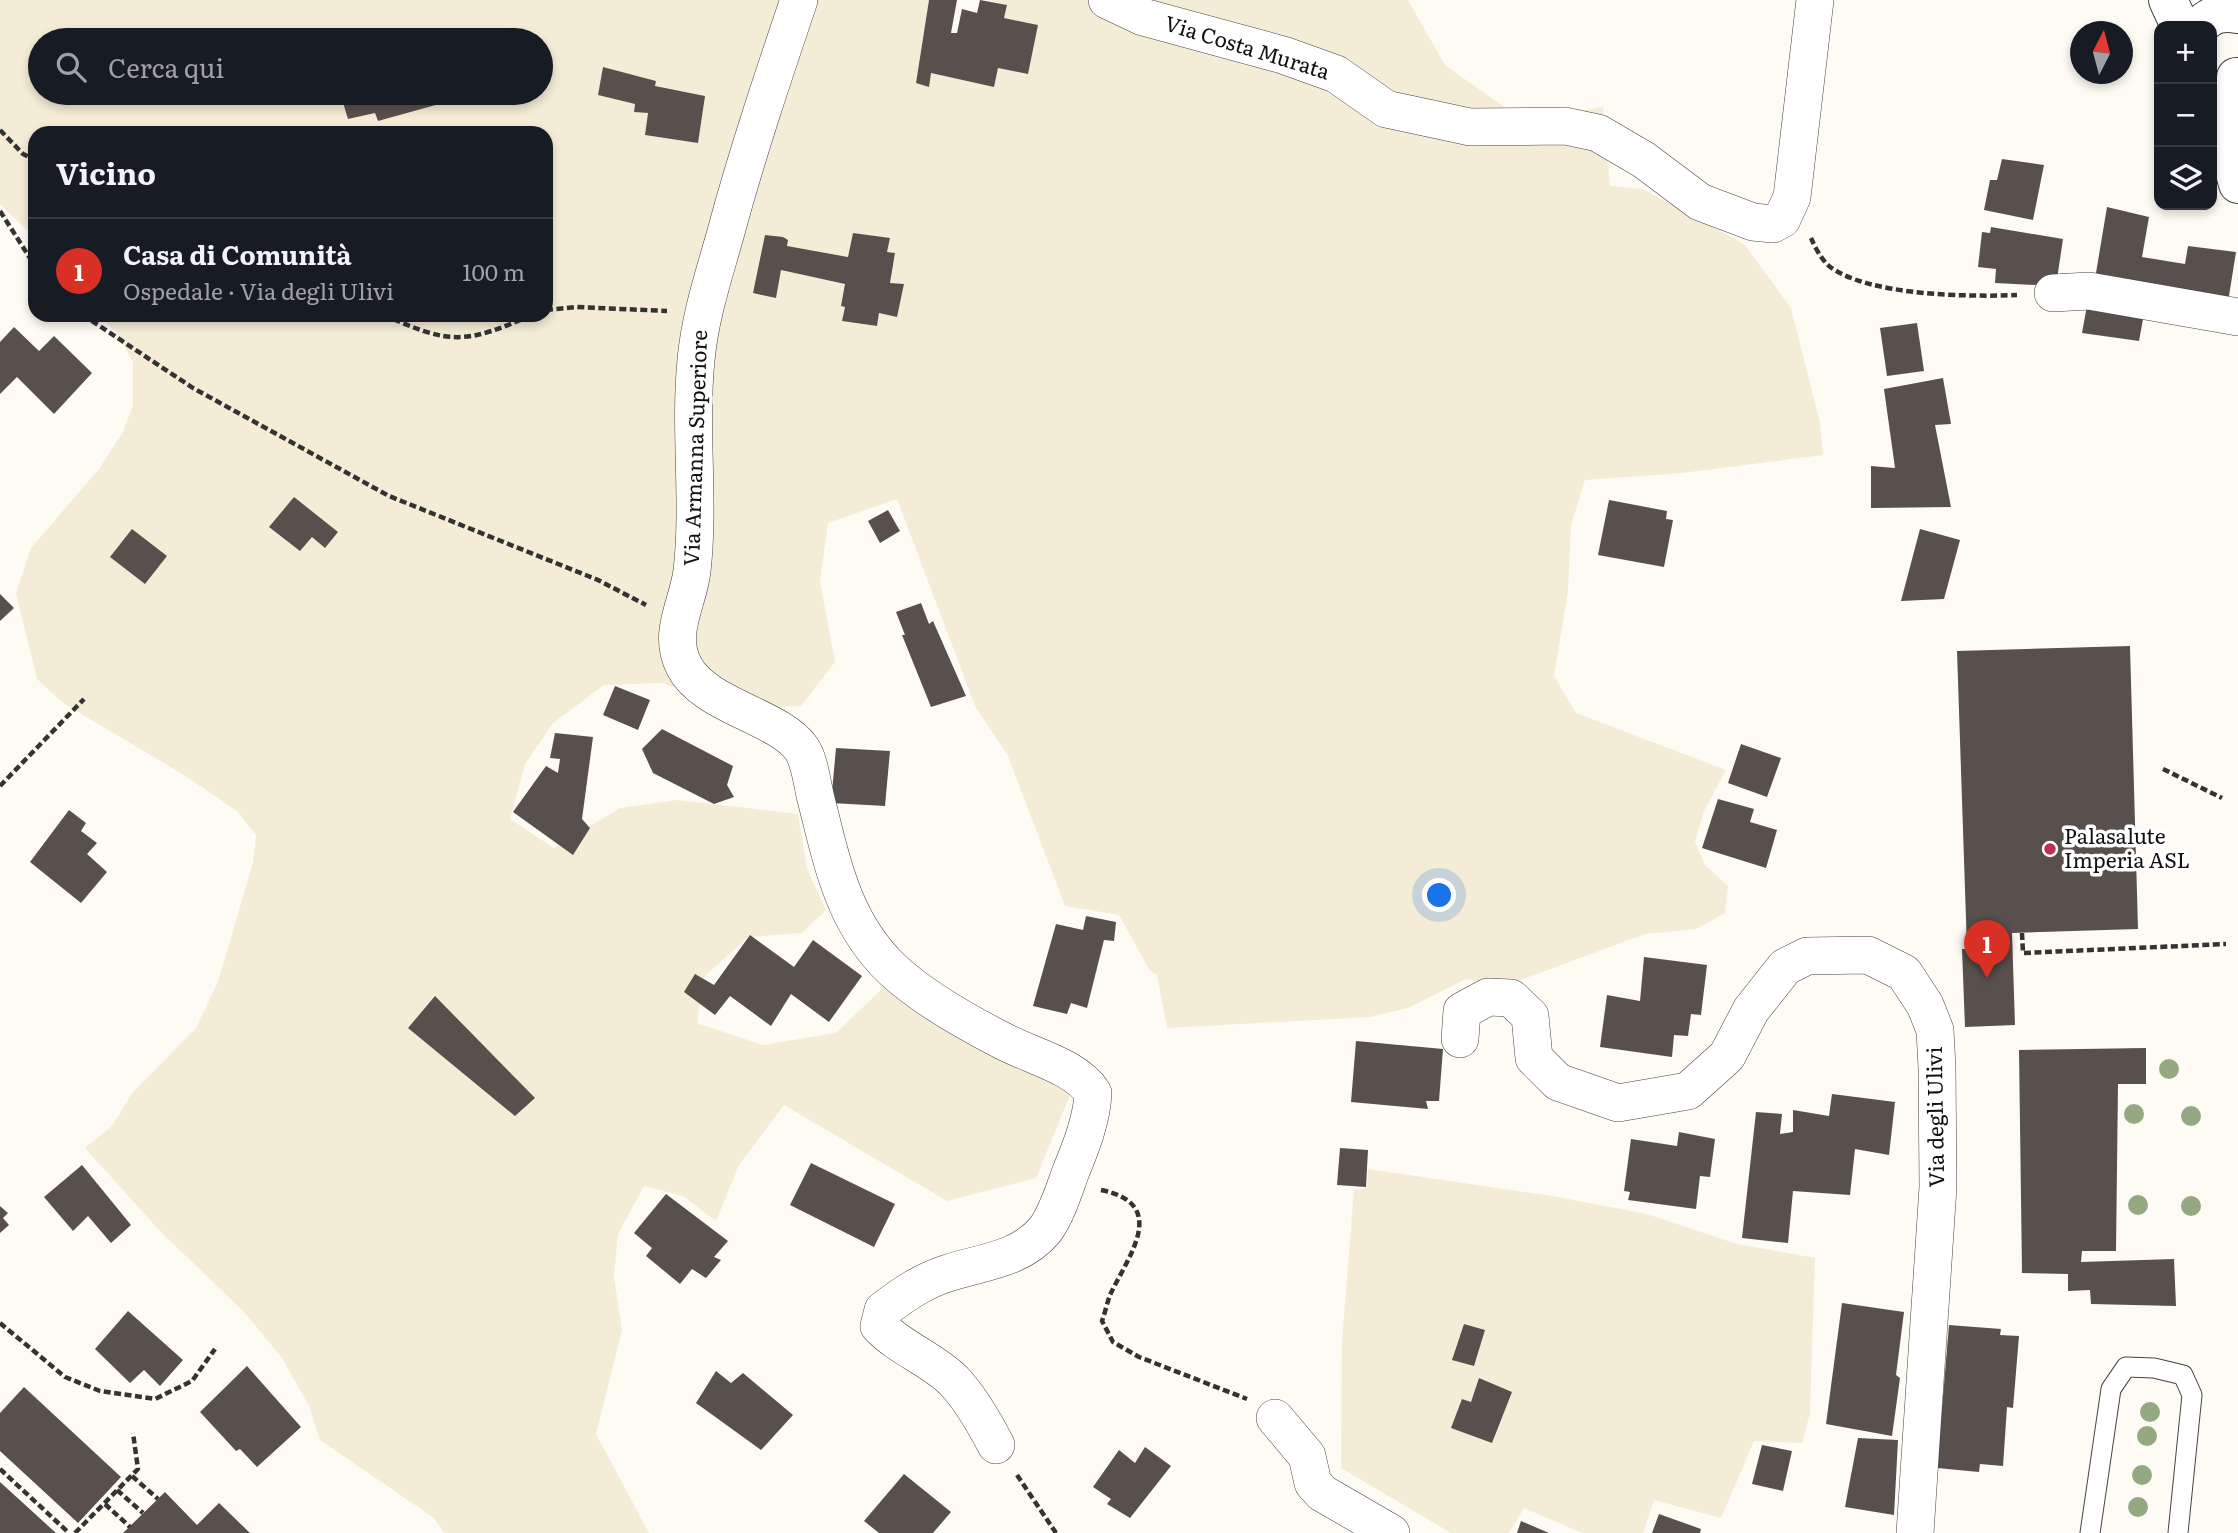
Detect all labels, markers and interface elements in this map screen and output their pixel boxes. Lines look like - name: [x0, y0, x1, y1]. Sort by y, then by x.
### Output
- street label: Via Costa Murata: [1161, 6, 1335, 86]
- north arrow: [2070, 21, 2133, 84]
- map controls: [2154, 21, 2217, 210]
- button: +: [2154, 21, 2217, 84]
- search box: [28, 28, 553, 105]
- text: Cerca qui: [108, 47, 224, 86]
- icon: search: [52, 48, 90, 86]
- button: −: [2154, 84, 2217, 147]
- button: layers: [2154, 147, 2217, 210]
- text: Vicino: [56, 150, 156, 194]
- text: Casa di Comunità: [123, 234, 352, 273]
- text: 1: [74, 254, 84, 288]
- text: 100 m: [462, 254, 525, 288]
- text: Ospedale · Via degli Ulivi: [123, 273, 394, 307]
- street label: Via Armanna Superiore: [674, 329, 713, 566]
- place label: Palasalute Imperia ASL: [2064, 819, 2190, 874]
- marker: Palasalute Imperia ASL: [2042, 841, 2058, 857]
- your location: [1422, 878, 1456, 912]
- pin: 1: [1964, 920, 2010, 978]
- street label: Via degli Ulivi: [1917, 1046, 1950, 1188]

